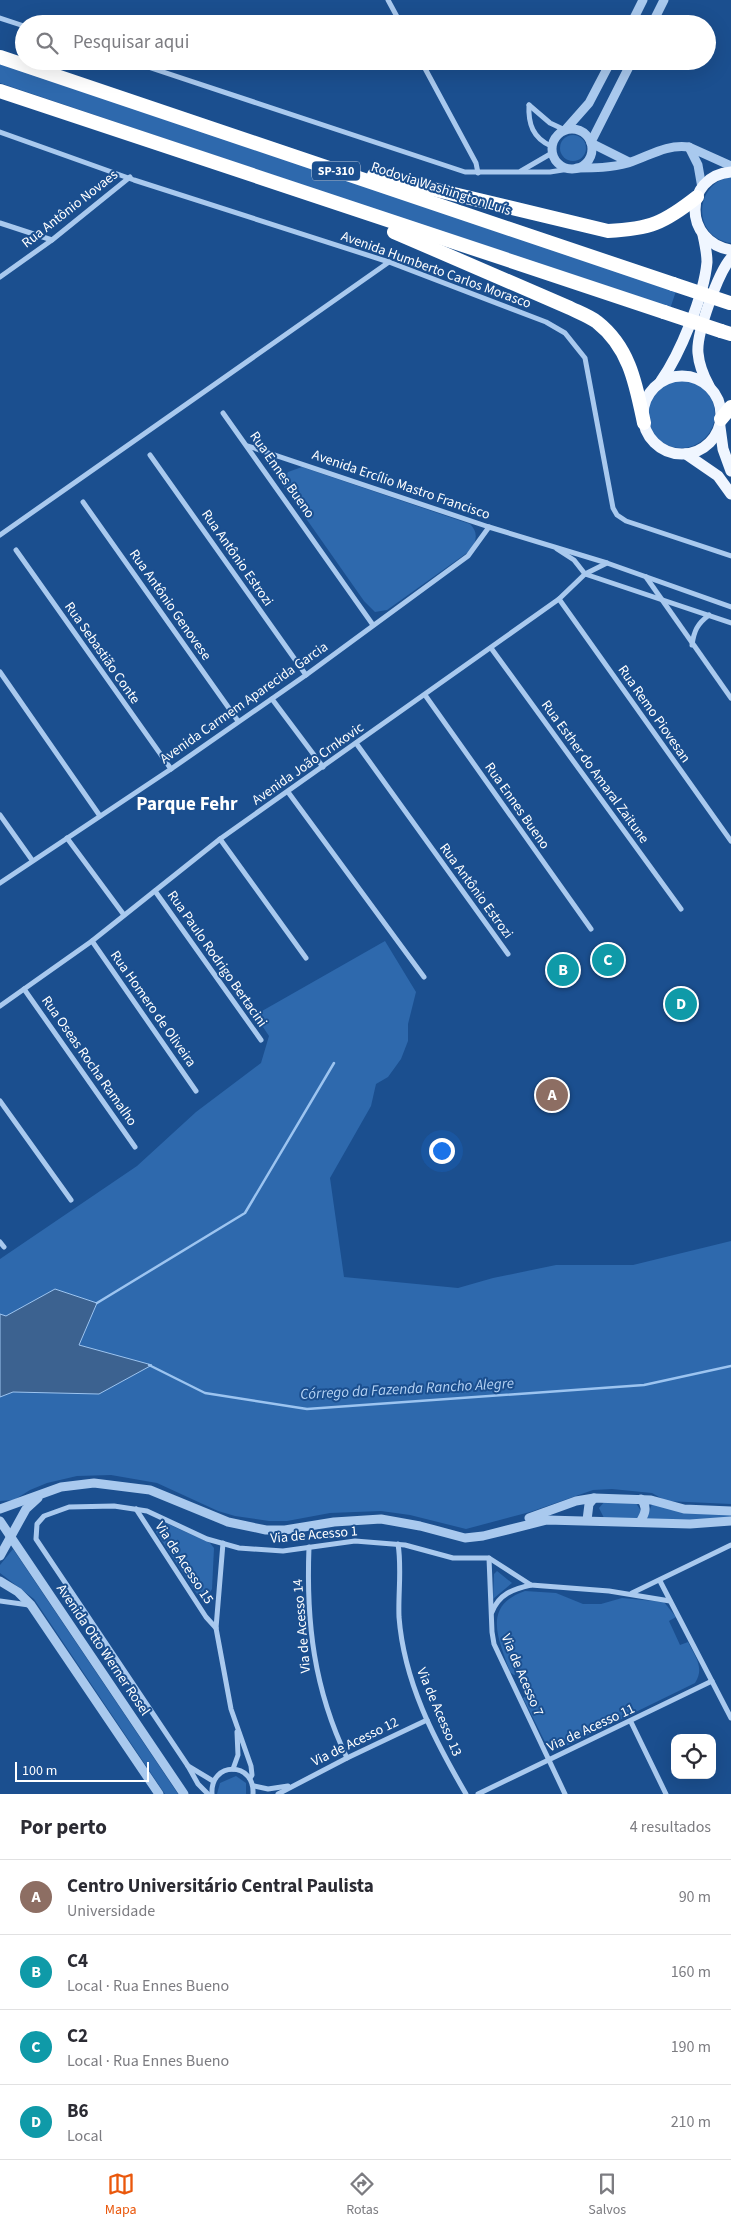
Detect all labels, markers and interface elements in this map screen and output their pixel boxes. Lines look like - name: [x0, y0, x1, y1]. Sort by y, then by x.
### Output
- search box: [15, 15, 716, 70]
- icon: search: [33, 29, 61, 57]
- text: Pesquisar aqui: [73, 29, 189, 56]
- street label: Rodovia Washington Luís: [368, 157, 514, 221]
- road number: SP-310: [312, 162, 360, 180]
- street label: Rua Antônio Novaes: [18, 165, 122, 253]
- street label: Avenida Humberto Carlos Morasco: [338, 226, 534, 314]
- street label: Rua Ennes Bueno: [245, 428, 319, 522]
- street label: Avenida Ercílio Mastro Francisco: [309, 445, 493, 525]
- street label: Rua Antônio Estrozi: [196, 506, 278, 610]
- street label: Rua Antônio Genovese: [124, 545, 216, 665]
- street label: Rua Sebastião Conte: [59, 598, 145, 708]
- street label: Avenida Carmem Aparecida Garcia: [156, 637, 332, 769]
- street label: Rua Remo Piovesan: [613, 661, 695, 767]
- street label: Rua Esther do Amaral Zaitune: [536, 696, 654, 848]
- street label: Avenida João Crnkovic: [248, 718, 368, 810]
- street label: Rua Ennes Bueno: [480, 759, 554, 853]
- district label: Parque Fehr: [136, 791, 238, 818]
- street label: Rua Antônio Estrozi: [435, 839, 517, 943]
- street label: Rua Paulo Rodrigo Bertacini: [162, 887, 272, 1031]
- pin: C: [592, 941, 624, 979]
- street label: Rua Homero de Oliveira: [105, 947, 201, 1071]
- pin: B: [547, 951, 579, 989]
- pin: D: [665, 985, 697, 1023]
- street label: Rua Oseas Rocha Ramalho: [36, 992, 142, 1130]
- pin: A: [536, 1076, 568, 1114]
- your location: [429, 1138, 455, 1164]
- water label: Córrego da Fazenda Rancho Alegre: [300, 1373, 514, 1405]
- street label: Via de Acesso 15: [150, 1518, 218, 1608]
- street label: Via de Acesso 1: [269, 1521, 359, 1549]
- street label: Via de Acesso 14: [288, 1578, 316, 1674]
- street label: Avenida Otto Werner Rosel: [51, 1580, 155, 1720]
- street label: Via de Acesso 7: [496, 1631, 548, 1719]
- street label: Via de Acesso 13: [411, 1665, 467, 1760]
- street label: Via de Acesso 11: [544, 1699, 638, 1757]
- street label: Via de Acesso 12: [308, 1712, 402, 1772]
- map controls: [671, 1734, 716, 1779]
- button: locate: [671, 1734, 716, 1779]
- scale bar: [15, 1759, 149, 1782]
- text: 100 m: [22, 1761, 57, 1781]
- text: Por perto: [20, 1812, 107, 1842]
- text: 4 resultados: [630, 1816, 711, 1838]
- text: Centro Universitário Central Paulista: [67, 1873, 374, 1900]
- text: A: [31, 1886, 41, 1908]
- text: 90 m: [679, 1886, 711, 1908]
- text: Universidade: [67, 1900, 155, 1922]
- text: C4: [67, 1948, 88, 1975]
- text: B: [31, 1961, 41, 1983]
- text: 160 m: [671, 1961, 711, 1983]
- text: Local · Rua Ennes Bueno: [67, 1975, 229, 1997]
- text: C2: [67, 2023, 88, 2050]
- text: C: [31, 2036, 41, 2058]
- text: 190 m: [671, 2036, 711, 2058]
- text: Local · Rua Ennes Bueno: [67, 2050, 229, 2072]
- text: B6: [67, 2098, 89, 2125]
- text: D: [31, 2111, 41, 2133]
- text: 210 m: [671, 2111, 711, 2133]
- text: Local: [67, 2125, 103, 2147]
- tab: Mapa: [105, 2170, 137, 2220]
- tab: Rotas: [346, 2170, 379, 2220]
- tab: Salvos: [588, 2170, 626, 2220]

